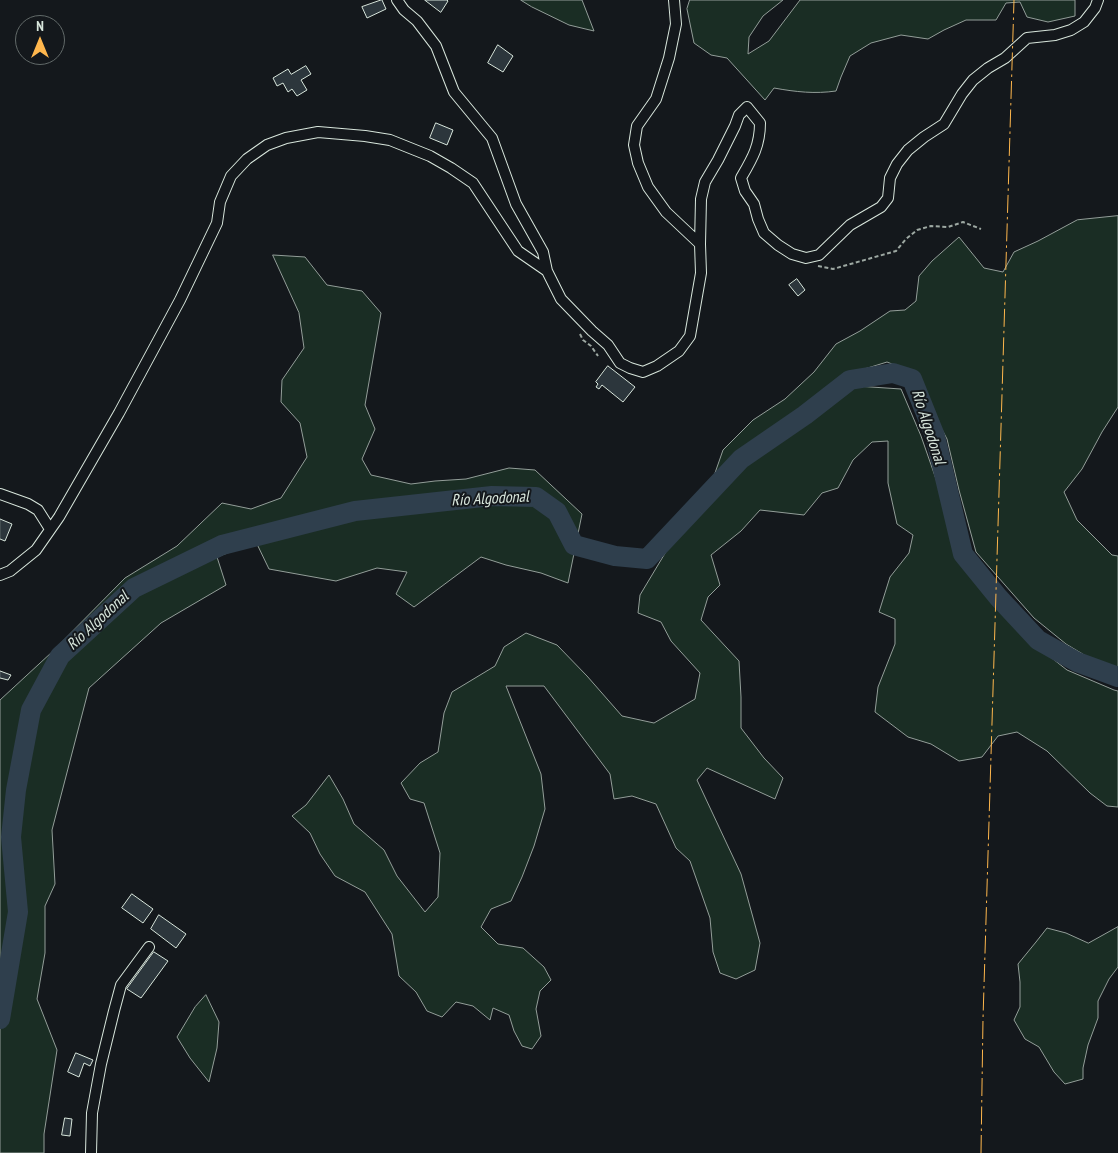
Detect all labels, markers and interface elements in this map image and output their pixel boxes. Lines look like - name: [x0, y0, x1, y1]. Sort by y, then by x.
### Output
- north arrow: [15, 15, 65, 65]
- text: N: [36, 17, 44, 35]
- water label: Río Algodonal: [907, 387, 949, 467]
- water label: Río Algodonal: [451, 487, 529, 511]
- water label: Río Algodonal: [63, 588, 133, 654]

